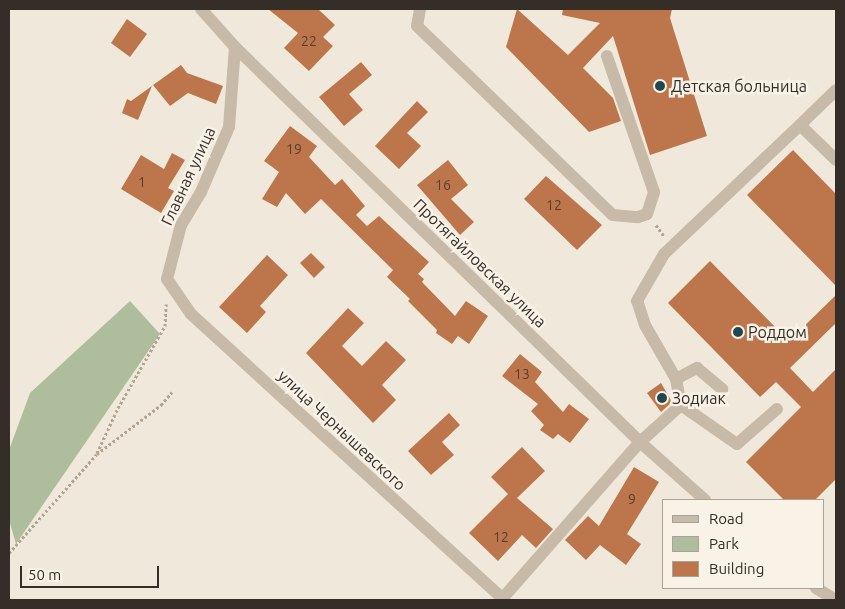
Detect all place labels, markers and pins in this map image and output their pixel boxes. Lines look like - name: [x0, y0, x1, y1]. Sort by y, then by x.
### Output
- place label: Детская больница: [671, 76, 807, 96]
- marker: Детская больница: [653, 79, 667, 93]
- place label: Роддом: [748, 322, 807, 342]
- marker: Роддом: [732, 326, 744, 338]
- place label: Зодиак: [672, 388, 726, 408]
- marker: Зодиак: [656, 392, 668, 404]

